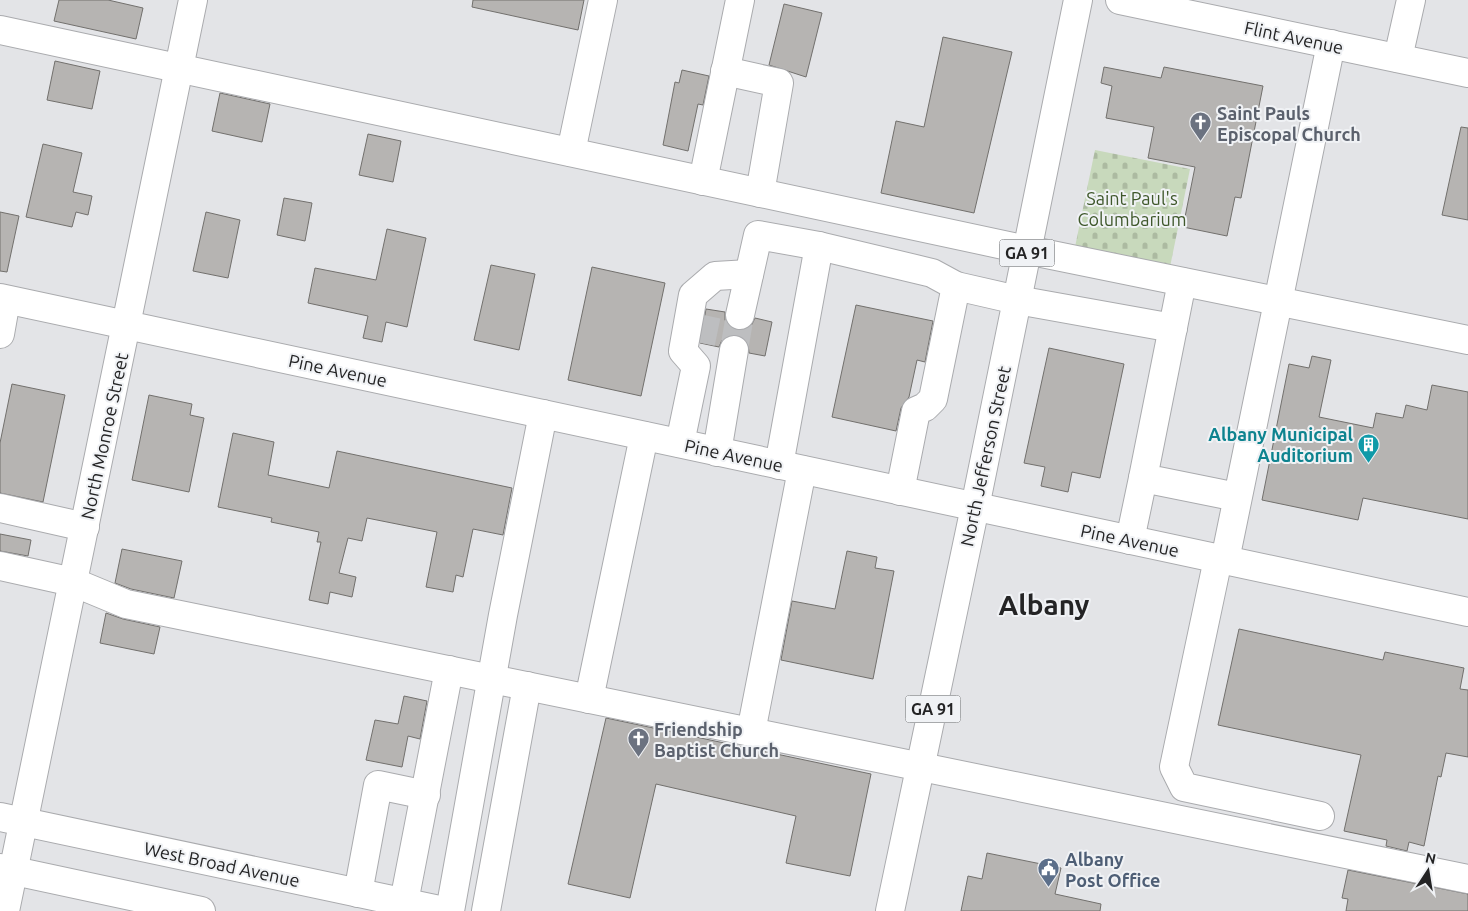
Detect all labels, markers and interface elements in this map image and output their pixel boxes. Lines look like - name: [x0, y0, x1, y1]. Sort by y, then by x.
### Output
- street label: Flint Avenue: [1243, 17, 1345, 57]
- place label: Saint Pauls Episcopal Church: [1217, 103, 1361, 144]
- church icon: Saint Pauls Episcopal Church: [1189, 111, 1213, 142]
- park label: Saint Paul's Columbarium: [1078, 188, 1186, 229]
- road number: GA 91: [1000, 240, 1054, 266]
- street label: Pine Avenue: [287, 350, 389, 390]
- street label: North Monroe Street: [77, 351, 131, 521]
- street label: North Jefferson Street: [956, 364, 1014, 548]
- place label: Albany Municipal Auditorium: [1208, 424, 1354, 465]
- building icon: Albany Municipal Auditorium: [1357, 432, 1381, 463]
- street label: Pine Avenue: [683, 435, 785, 475]
- street label: Pine Avenue: [1079, 520, 1181, 560]
- district label: Albany: [998, 589, 1090, 620]
- road number: GA 91: [906, 696, 960, 722]
- place label: Friendship Baptist Church: [654, 719, 779, 760]
- church icon: Friendship Baptist Church: [626, 727, 650, 758]
- street label: West Broad Avenue: [142, 838, 302, 890]
- north arrow: [1403, 846, 1453, 896]
- place label: Albany Post Office: [1065, 849, 1160, 890]
- text: N: [1424, 849, 1437, 867]
- public building icon: Albany Post Office: [1037, 857, 1061, 888]

